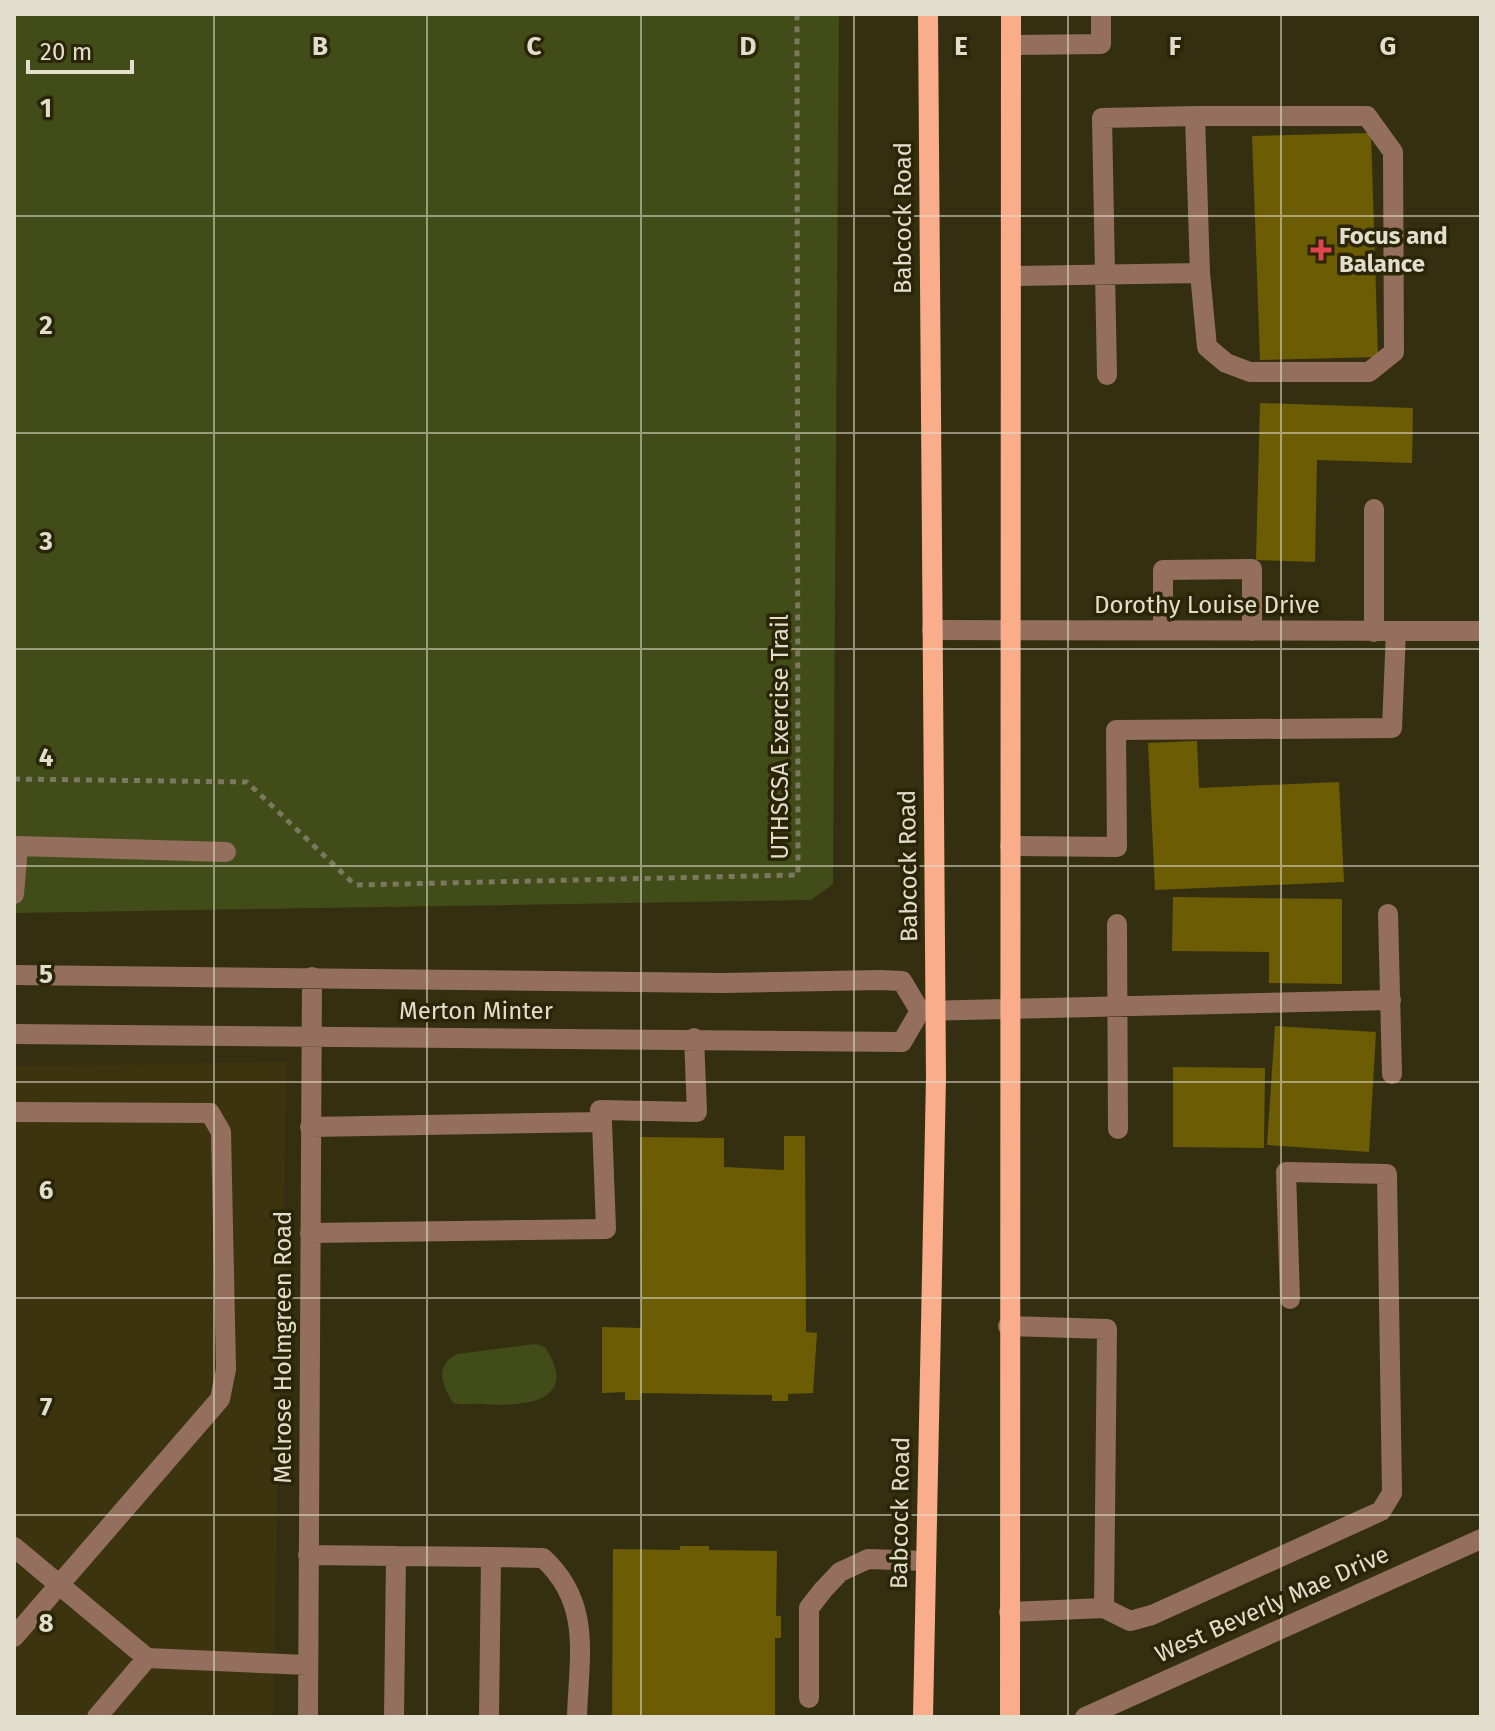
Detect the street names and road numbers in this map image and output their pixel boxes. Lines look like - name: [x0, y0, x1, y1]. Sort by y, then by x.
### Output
- street label: Babcock Road: [889, 142, 917, 294]
- street label: Dorothy Louise Drive: [1094, 591, 1320, 619]
- street label: UTHSCSA Exercise Trail: [766, 614, 794, 860]
- street label: Babcock Road: [893, 790, 923, 942]
- street label: Merton Minter: [399, 997, 554, 1025]
- street label: Melrose Holmgreen Road: [269, 1211, 297, 1483]
- street label: Babcock Road: [885, 1437, 915, 1589]
- street label: West Beverly Mae Drive: [1151, 1540, 1393, 1668]

